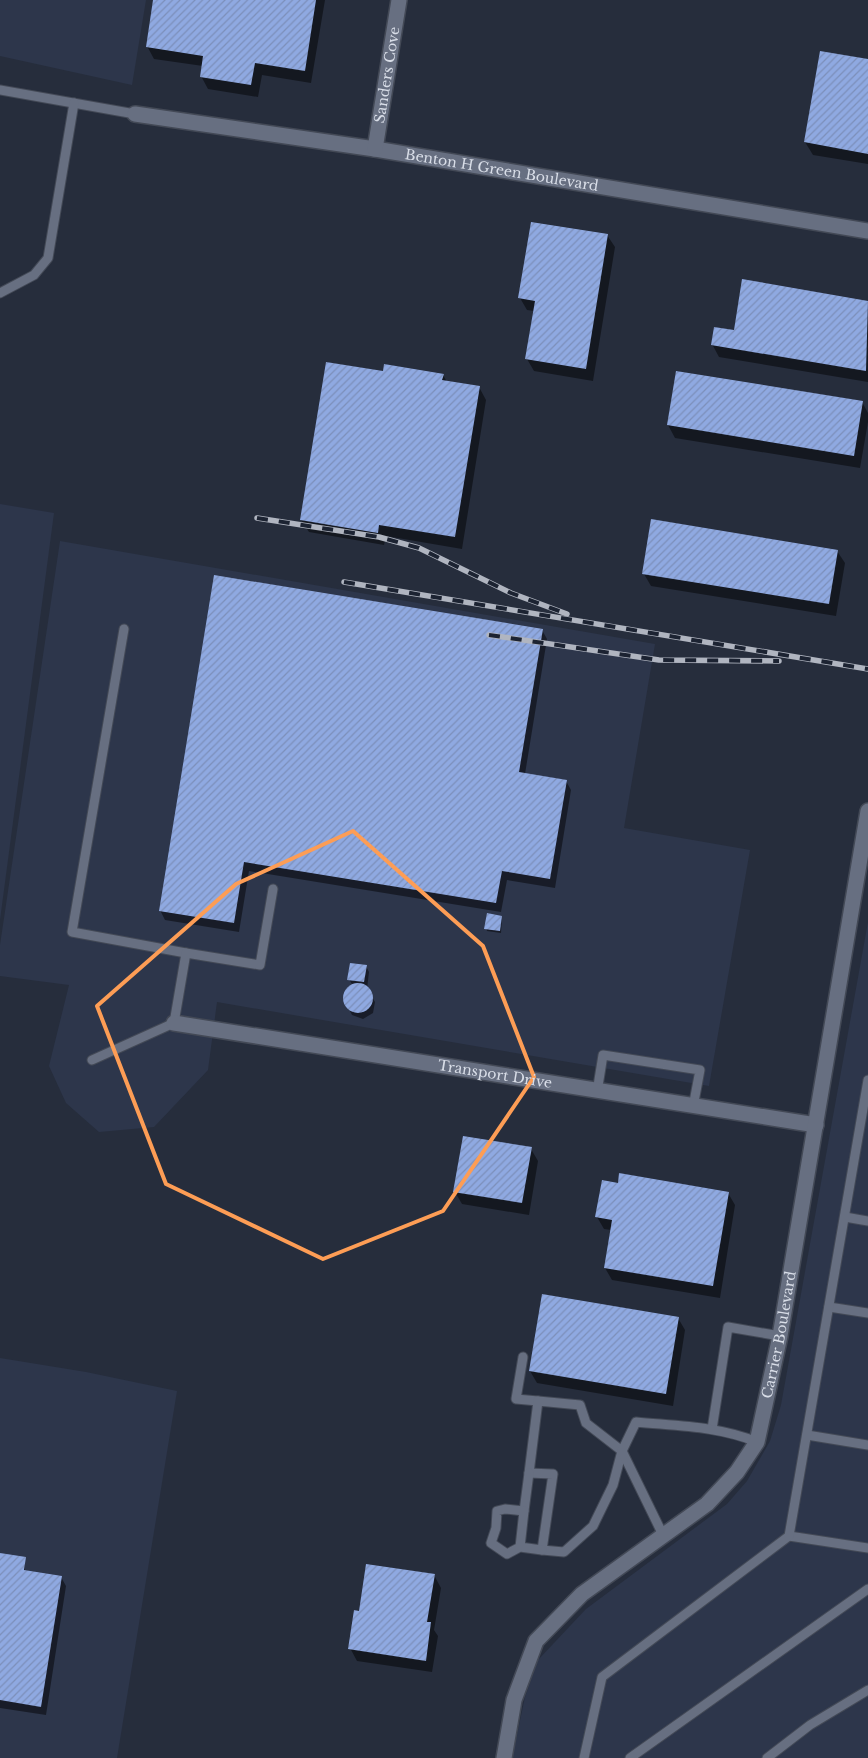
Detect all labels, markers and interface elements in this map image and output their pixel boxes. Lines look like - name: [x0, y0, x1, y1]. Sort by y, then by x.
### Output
- street label: Sanders Cove: [370, 25, 404, 124]
- street label: Benton H Green Boulevard: [404, 145, 600, 195]
- street label: Transport Drive: [437, 1056, 553, 1092]
- street label: Carrier Boulevard: [758, 1269, 800, 1400]

